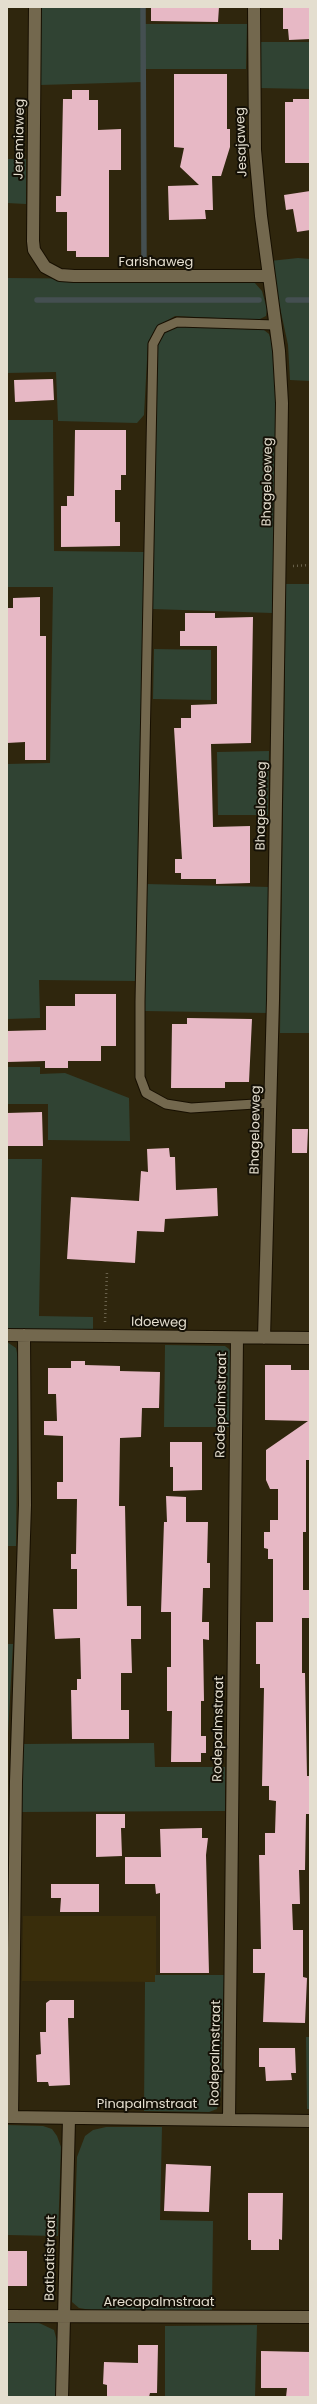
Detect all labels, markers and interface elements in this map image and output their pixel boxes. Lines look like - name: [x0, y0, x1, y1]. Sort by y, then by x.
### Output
- street label: Jeremiaweg: [11, 98, 29, 180]
- street label: Jesajaweg: [233, 107, 251, 177]
- street label: Farishaweg: [119, 255, 193, 271]
- street label: Bhageloeweg: [259, 437, 277, 527]
- street label: Bhageloeweg: [253, 761, 271, 851]
- street label: Bhageloeweg: [247, 1085, 265, 1175]
- street label: Idoeweg: [131, 1315, 187, 1331]
- street label: Rodepalmstraat: [213, 1352, 231, 1458]
- street label: Rodepalmstraat: [210, 1676, 228, 1782]
- street label: Rodepalmstraat: [207, 2000, 225, 2106]
- street label: Pinapalmstraat: [97, 2097, 197, 2113]
- street label: Batbatistraat: [42, 2215, 60, 2301]
- street label: Arecapalmstraat: [103, 2295, 215, 2311]

